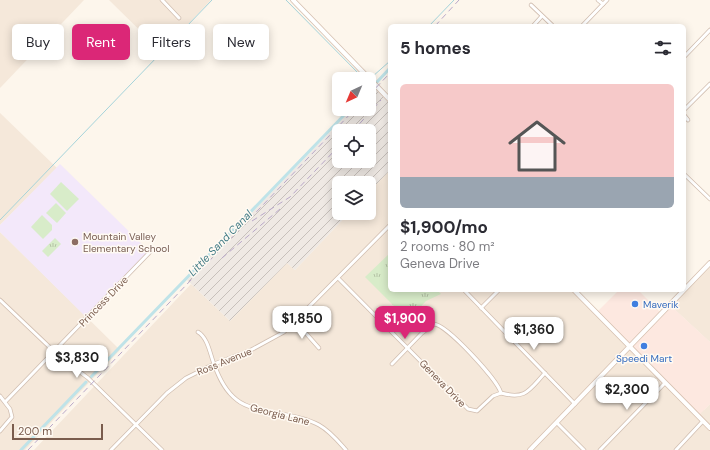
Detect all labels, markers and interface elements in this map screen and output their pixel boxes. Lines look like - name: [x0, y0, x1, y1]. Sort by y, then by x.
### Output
- chip: Buy: [12, 24, 64, 60]
- chip: Rent: [72, 24, 130, 60]
- chip: Filters: [138, 24, 205, 60]
- chip: New: [213, 24, 269, 60]
- text: 5 homes: [400, 37, 471, 59]
- icon: filters: [652, 37, 674, 59]
- north arrow: [332, 72, 376, 116]
- map controls: [332, 72, 376, 220]
- icon: home: [501, 110, 573, 182]
- button: locate: [332, 124, 376, 168]
- button: layers: [332, 176, 376, 220]
- water label: Little Sand Canal: [185, 207, 255, 279]
- text: $1,900/mo: [400, 216, 488, 238]
- place label: Mountain Valley Elementary School: [83, 230, 170, 255]
- marker: Mountain Valley Elementary School: [70, 237, 80, 247]
- text: 2 rooms · 80 m²: [400, 238, 495, 255]
- text: Geneva Drive: [400, 255, 480, 272]
- street label: Princess Drive: [76, 273, 131, 329]
- place label: Maverik: [643, 298, 679, 311]
- marker: Maverik: [630, 299, 640, 309]
- pin: $1,850: [269, 306, 335, 340]
- pin: $1,900: [372, 306, 438, 340]
- text: $1,850: [281, 310, 323, 327]
- text: $1,900: [384, 310, 426, 327]
- pin: $1,360: [501, 317, 567, 351]
- text: $1,360: [513, 321, 555, 338]
- marker: Speedi Mart: [639, 341, 649, 351]
- street label: Ross Avenue: [195, 344, 254, 378]
- pin: $3,830: [44, 345, 110, 379]
- text: $3,830: [55, 349, 99, 366]
- place label: Speedi Mart: [616, 352, 672, 365]
- street label: Geneva Drive: [417, 357, 469, 410]
- pin: $2,300: [594, 377, 660, 411]
- text: $2,300: [605, 381, 649, 398]
- street label: Georgia Lane: [249, 401, 311, 428]
- scale bar: [12, 422, 103, 441]
- text: 200 m: [18, 424, 52, 438]

